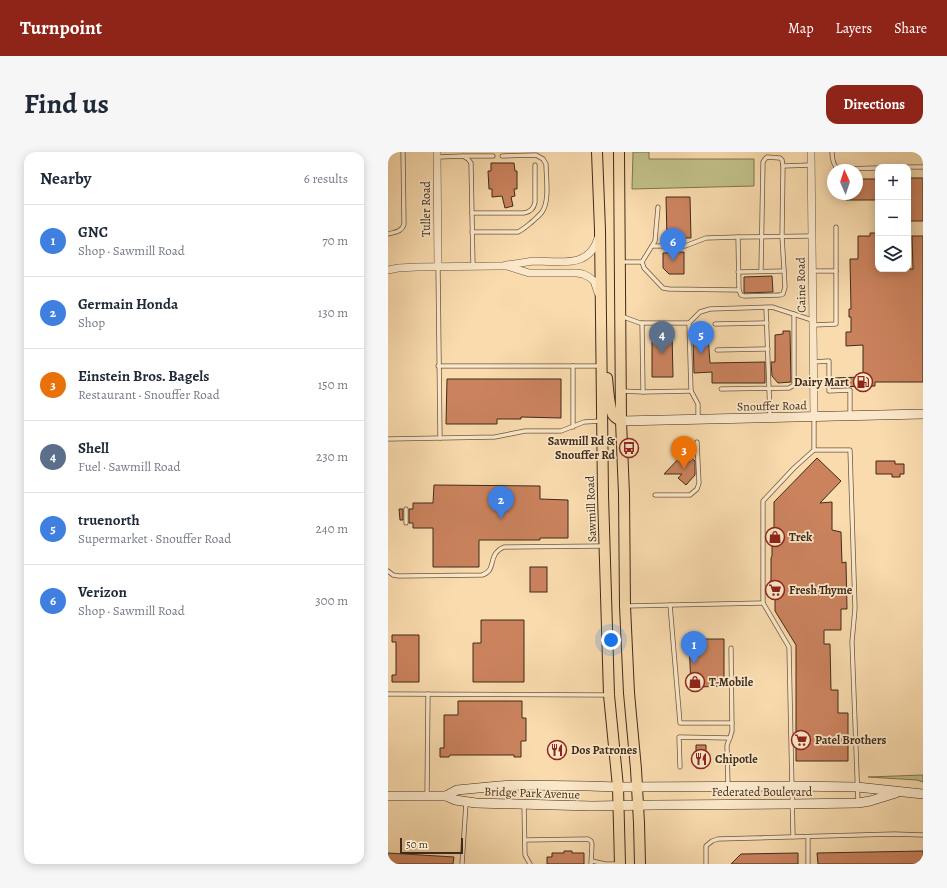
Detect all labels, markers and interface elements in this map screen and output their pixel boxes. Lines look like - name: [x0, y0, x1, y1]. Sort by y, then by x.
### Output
- text: Turnpoint: [20, 15, 102, 41]
- text: Map: [788, 19, 814, 38]
- text: Layers: [836, 19, 872, 38]
- text: Share: [894, 19, 927, 38]
- text: Find us: [24, 85, 109, 123]
- button: Directions: [826, 85, 923, 124]
- north arrow: [827, 164, 863, 200]
- map controls: [875, 164, 911, 272]
- button: +: [875, 164, 911, 200]
- text: Nearby: [40, 167, 91, 190]
- text: 6 results: [304, 170, 348, 187]
- street label: Tuller Road: [418, 181, 434, 237]
- button: −: [875, 200, 911, 236]
- text: GNC: [78, 222, 108, 242]
- pin: 6: [660, 228, 686, 261]
- text: 1: [51, 232, 55, 249]
- text: 70 m: [322, 232, 348, 249]
- button: layers: [875, 236, 911, 272]
- text: Shop · Sawmill Road: [78, 242, 185, 259]
- street label: Caine Road: [793, 256, 809, 313]
- text: Germain Honda: [78, 294, 178, 314]
- text: 2: [50, 304, 56, 321]
- text: 130 m: [318, 304, 348, 321]
- text: Shop: [78, 314, 105, 331]
- pin: 4: [649, 321, 675, 354]
- pin: 5: [688, 321, 714, 354]
- text: Einstein Bros. Bagels: [78, 366, 209, 386]
- fuel station icon: Dairy Mart: [852, 371, 874, 393]
- place label: Dairy Mart: [794, 374, 849, 390]
- text: 3: [50, 376, 56, 393]
- text: 150 m: [318, 376, 348, 393]
- text: Restaurant · Snouffer Road: [78, 386, 220, 403]
- street label: Snouffer Road: [737, 397, 808, 415]
- place label: Sawmill Rd & Snouffer Rd: [548, 433, 616, 463]
- pin: 3: [671, 436, 697, 469]
- bus stop icon: Sawmill Rd & Snouffer Rd: [618, 437, 640, 459]
- text: Shell: [78, 438, 109, 458]
- text: 4: [50, 448, 56, 465]
- text: 230 m: [316, 448, 348, 465]
- text: Fuel · Sawmill Road: [78, 458, 180, 475]
- street label: Sawmill Road: [582, 475, 600, 543]
- pin: 2: [488, 486, 514, 519]
- text: truenorth: [78, 510, 140, 530]
- text: 5: [50, 520, 56, 537]
- text: 240 m: [316, 520, 348, 537]
- shop icon: Trek: [764, 526, 786, 548]
- place label: Trek: [789, 529, 813, 545]
- text: Supermarket · Snouffer Road: [78, 530, 231, 547]
- supermarket icon: Fresh Thyme: [764, 579, 786, 601]
- text: Verizon: [78, 582, 127, 602]
- place label: Fresh Thyme: [789, 582, 853, 598]
- text: 6: [50, 592, 56, 609]
- text: 300 m: [315, 592, 348, 609]
- text: Shop · Sawmill Road: [78, 602, 185, 619]
- your location: [601, 630, 621, 650]
- pin: 1: [681, 631, 707, 664]
- shop icon: T-Mobile: [684, 671, 706, 693]
- place label: T-Mobile: [709, 674, 754, 690]
- supermarket icon: Patel Brothers: [790, 729, 812, 751]
- place label: Patel Brothers: [815, 732, 887, 748]
- restaurant icon: Dos Patrones: [546, 739, 568, 761]
- place label: Dos Patrones: [571, 742, 637, 758]
- restaurant icon: Chipotle: [690, 748, 712, 770]
- place label: Chipotle: [715, 751, 758, 767]
- street label: Bridge Park Avenue: [484, 783, 580, 803]
- street label: Federated Boulevard: [712, 784, 813, 800]
- scale bar: [400, 836, 463, 855]
- text: 50 m: [406, 837, 428, 852]

